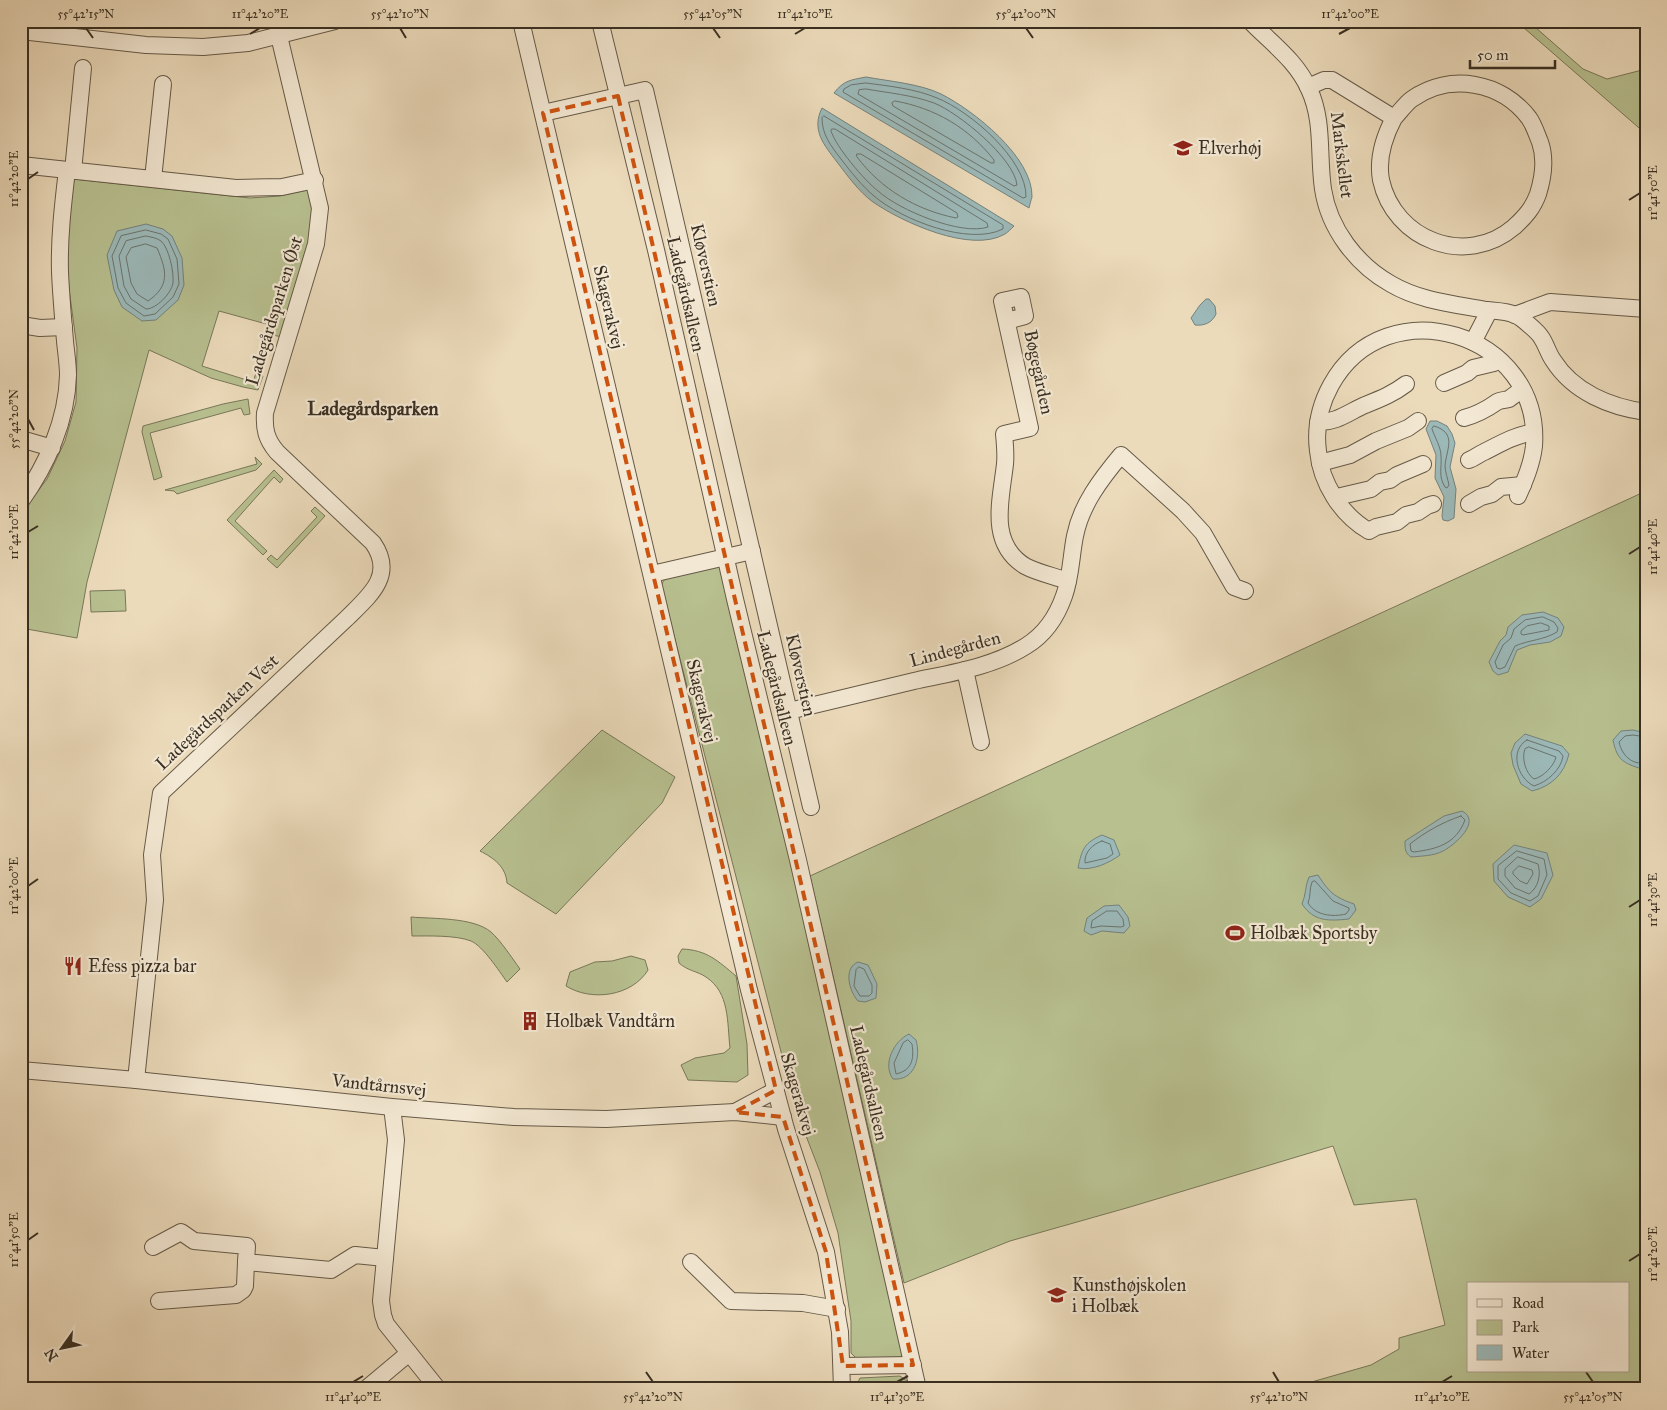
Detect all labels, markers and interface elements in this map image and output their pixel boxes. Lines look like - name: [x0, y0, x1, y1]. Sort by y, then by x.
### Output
- text: 55°42'15"N: [57, 7, 115, 21]
- text: 11°42'20"E: [232, 7, 289, 21]
- text: 55°42'10"N: [371, 7, 429, 21]
- text: 55°42'05"N: [683, 7, 743, 21]
- text: 11°42'10"E: [777, 7, 833, 21]
- text: 55°42'00"N: [996, 7, 1056, 21]
- text: 11°42'00"E: [1321, 7, 1379, 21]
- scale bar: [1470, 38, 1554, 70]
- text: 50 m: [1477, 46, 1509, 64]
- street label: Markskellet: [1326, 111, 1358, 200]
- school or university icon: Elverhøj: [1172, 137, 1194, 159]
- place label: Elverhøj: [1198, 137, 1262, 159]
- text: 11°42'20"E: [7, 150, 21, 207]
- text: 11°41'50"E: [1646, 165, 1660, 220]
- street label: Kløverstien: [686, 221, 726, 309]
- street label: Ladegårdsparken Øst: [241, 233, 308, 389]
- street label: Ladegårdsalleen: [661, 234, 710, 354]
- street label: Skagerakvej: [588, 263, 629, 351]
- street label: Bøgegården: [1018, 328, 1059, 417]
- text: 55°42'20"N: [7, 389, 21, 449]
- district label: Ladegårdsparken: [307, 397, 439, 421]
- text: 11°42'10"E: [7, 504, 21, 560]
- text: 11°41'40"E: [1646, 519, 1660, 575]
- street label: Lindegården: [907, 626, 1003, 673]
- street label: Ladegårdsalleen: [751, 628, 802, 748]
- street label: Kløverstien: [781, 631, 821, 719]
- street label: Ladegårdsparken Vest: [151, 649, 284, 775]
- street label: Skagerakvej: [681, 657, 722, 745]
- text: 11°42'00"E: [7, 857, 21, 915]
- text: 11°41'30"E: [1646, 873, 1660, 927]
- sports icon: Holbæk Sportsby: [1224, 922, 1246, 944]
- place label: Holbæk Sportsby: [1250, 922, 1378, 944]
- restaurant icon: Efess pizza bar: [62, 955, 84, 977]
- place label: Efess pizza bar: [88, 955, 197, 977]
- building icon: Holbæk Vandtårn: [519, 1010, 541, 1032]
- place label: Holbæk Vandtårn: [545, 1010, 675, 1032]
- street label: Ladegårdsalleen: [844, 1023, 893, 1143]
- street label: Skagerakvej: [775, 1050, 820, 1138]
- street label: Vandtårnsvej: [330, 1069, 427, 1101]
- text: 11°41'50"E: [7, 1212, 21, 1267]
- text: 11°41'20"E: [1646, 1226, 1660, 1282]
- place label: Kunsthøjskolen i Holbæk: [1072, 1274, 1186, 1317]
- legend: [1467, 1282, 1630, 1372]
- school or university icon: Kunsthøjskolen i Holbæk: [1046, 1284, 1068, 1306]
- text: Road: [1512, 1294, 1544, 1312]
- text: Park: [1512, 1318, 1539, 1336]
- north arrow: [38, 1322, 88, 1372]
- text: Water: [1512, 1344, 1549, 1362]
- text: N: [41, 1345, 62, 1364]
- text: 11°41'40"E: [325, 1390, 381, 1404]
- text: 55°42'20"N: [623, 1390, 683, 1404]
- text: 11°41'30"E: [870, 1390, 925, 1404]
- text: 55°42'10"N: [1250, 1390, 1308, 1404]
- text: 11°41'20"E: [1414, 1390, 1470, 1404]
- text: 55°42'05"N: [1563, 1390, 1623, 1404]

